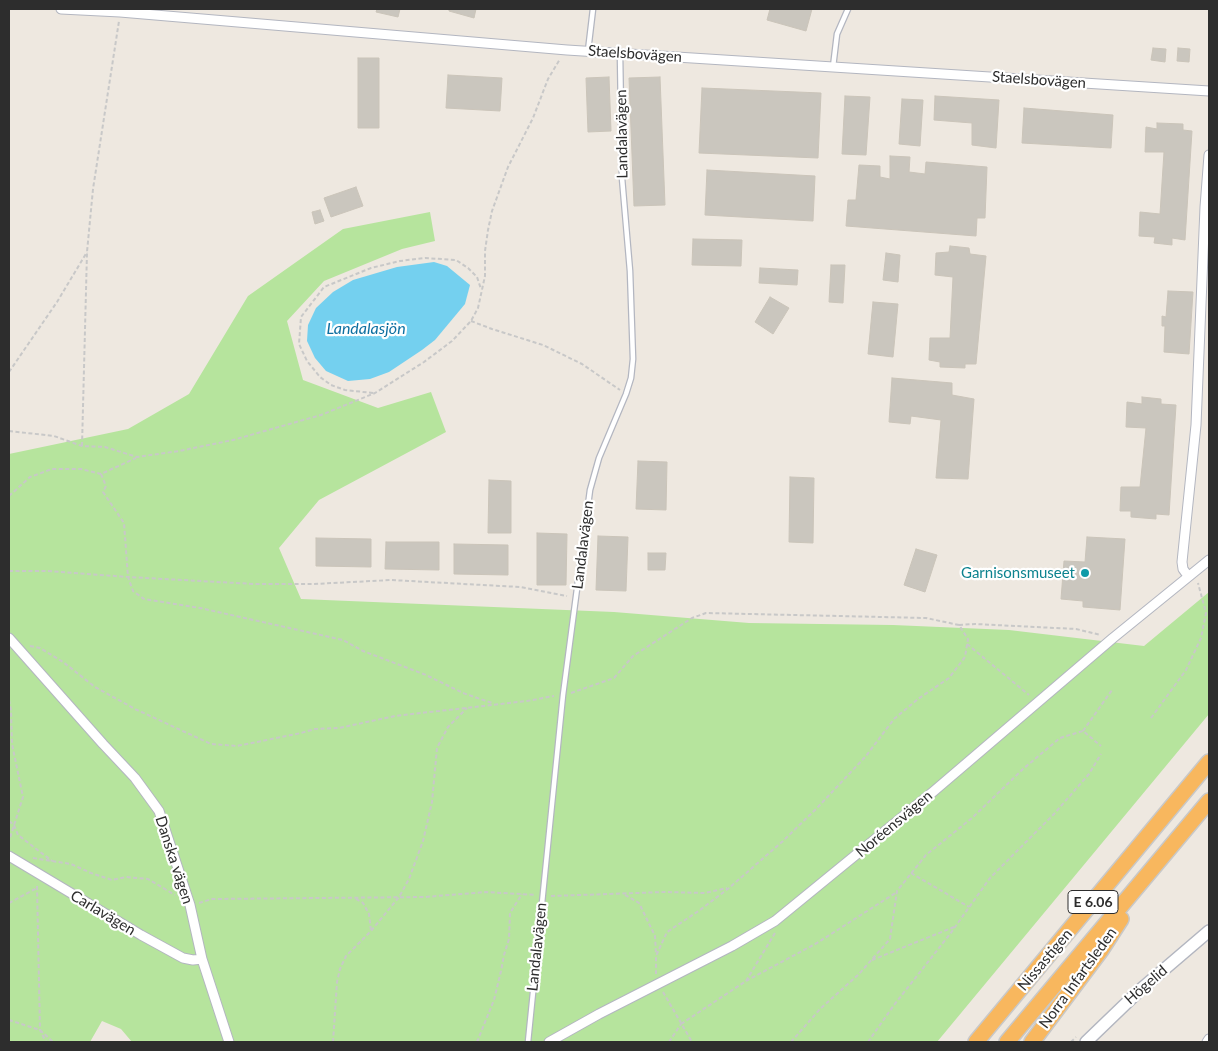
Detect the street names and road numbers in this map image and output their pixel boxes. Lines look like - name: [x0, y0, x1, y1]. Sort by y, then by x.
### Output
- street label: Staelsbovägen: [587, 42, 683, 66]
- street label: Staelsbovägen: [991, 68, 1087, 92]
- street label: Landalavägen: [612, 89, 632, 179]
- street label: Landalavägen: [569, 500, 597, 590]
- street label: Noréensvägen: [852, 787, 936, 861]
- street label: Danska vägen: [151, 814, 197, 906]
- street label: Carlavägen: [67, 887, 139, 939]
- road number: E 6.06: [1068, 890, 1118, 914]
- street label: Landalavägen: [523, 902, 551, 992]
- street label: Norra Infartsleden: [1035, 924, 1121, 1032]
- street label: Nissastigen: [1014, 925, 1076, 995]
- street label: Högelid: [1121, 962, 1171, 1008]

